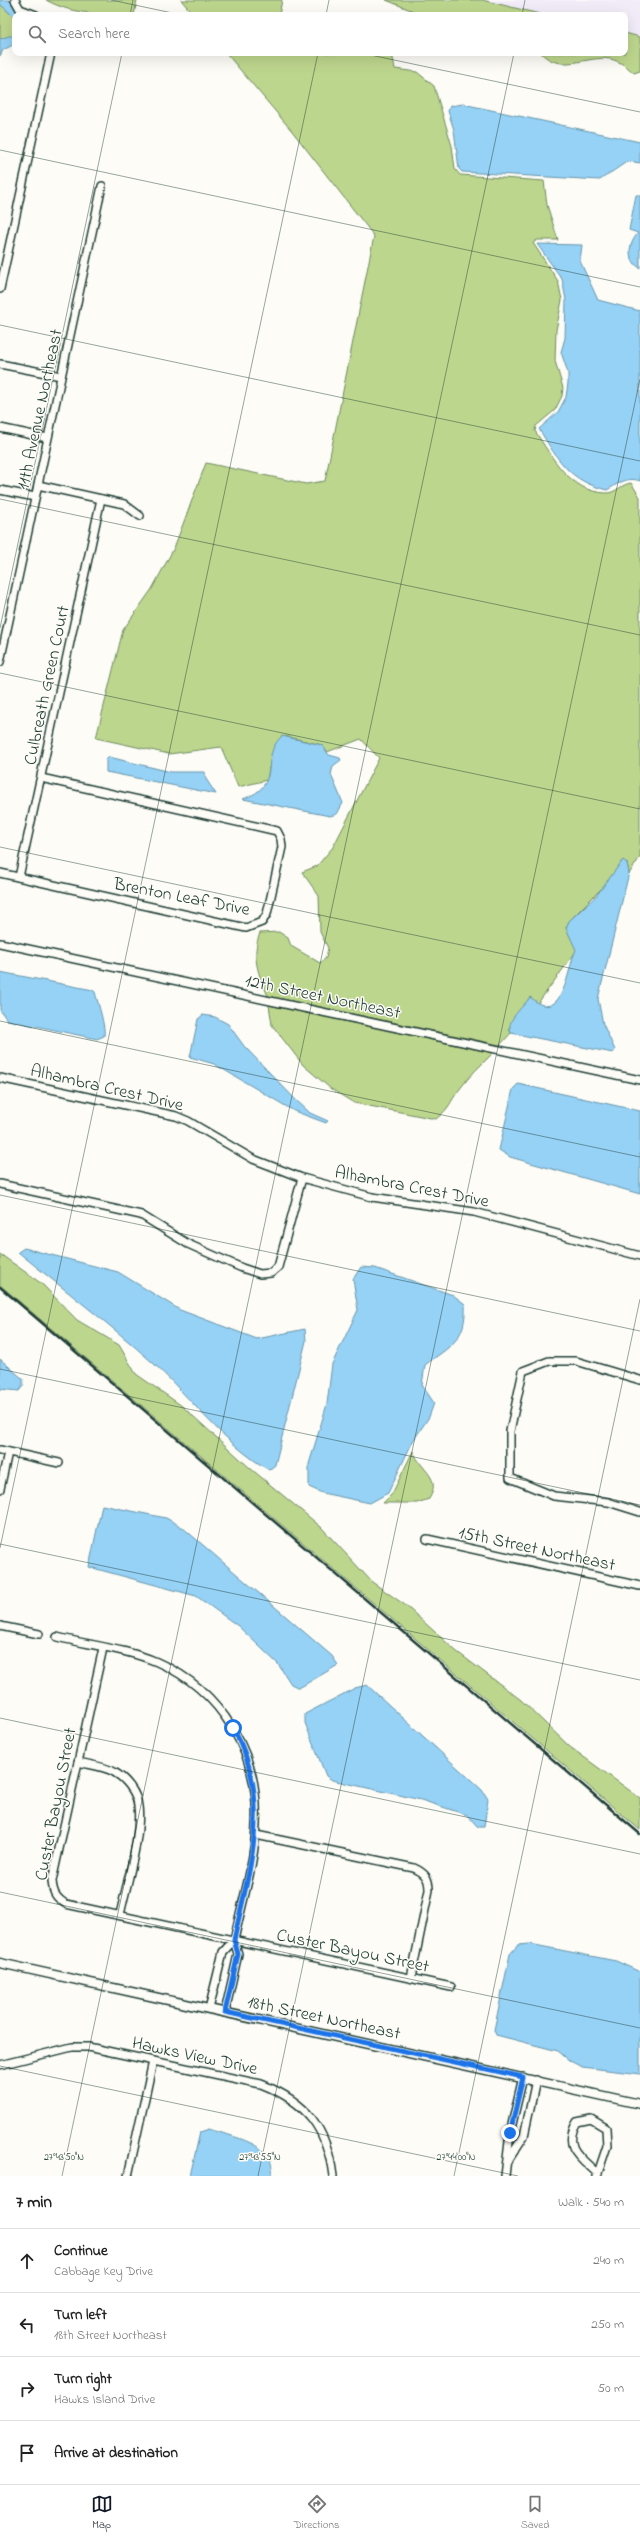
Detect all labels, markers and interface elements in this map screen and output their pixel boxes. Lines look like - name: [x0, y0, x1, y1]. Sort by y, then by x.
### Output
- search box: [12, 12, 628, 56]
- icon: search: [26, 23, 48, 45]
- text: Search here: [58, 23, 130, 45]
- street label: 11th Avenue Northeast: [11, 327, 71, 492]
- street label: Culbreath Green Court: [18, 603, 78, 768]
- street label: Brenton Leaf Drive: [110, 872, 253, 924]
- street label: 12th Street Northeast: [242, 969, 403, 1027]
- street label: Alhambra Crest Drive: [27, 1059, 187, 1119]
- street label: Alhambra Crest Drive: [332, 1160, 492, 1216]
- street label: 15th Street Northeast: [456, 1521, 617, 1579]
- route start: [224, 1719, 242, 1737]
- street label: Custer Bayou Street: [29, 1726, 85, 1883]
- street label: Custer Bayou Street: [274, 1923, 431, 1981]
- street label: 18th Street Northeast: [245, 1990, 403, 2048]
- street label: Hawks View Drive: [129, 2031, 261, 2083]
- route end: [501, 2124, 519, 2142]
- text: 27°43'50"N: [44, 2150, 84, 2165]
- text: 27°43'55"N: [239, 2150, 281, 2165]
- text: 27°44'00"N: [437, 2150, 476, 2165]
- text: 7 min: [16, 2190, 52, 2215]
- text: Walk · 540 m: [558, 2193, 624, 2212]
- text: Continue: [54, 2240, 108, 2262]
- icon: ahead: [16, 2250, 38, 2272]
- text: 240 m: [593, 2251, 624, 2270]
- text: Cabbage Key Drive: [54, 2262, 153, 2281]
- text: Turn left: [54, 2304, 107, 2326]
- icon: left: [16, 2314, 38, 2336]
- text: 250 m: [591, 2315, 624, 2334]
- text: 18th Street Northeast: [54, 2326, 167, 2345]
- text: Turn right: [54, 2368, 112, 2390]
- icon: right: [16, 2378, 38, 2400]
- text: 50 m: [598, 2379, 624, 2398]
- text: Hawks Island Drive: [54, 2390, 155, 2409]
- icon: arrive: [16, 2442, 38, 2464]
- text: Arrive at destination: [54, 2442, 178, 2464]
- tab: Map: [91, 2493, 113, 2533]
- tab: Directions: [294, 2493, 339, 2533]
- tab: Saved: [521, 2493, 549, 2533]

